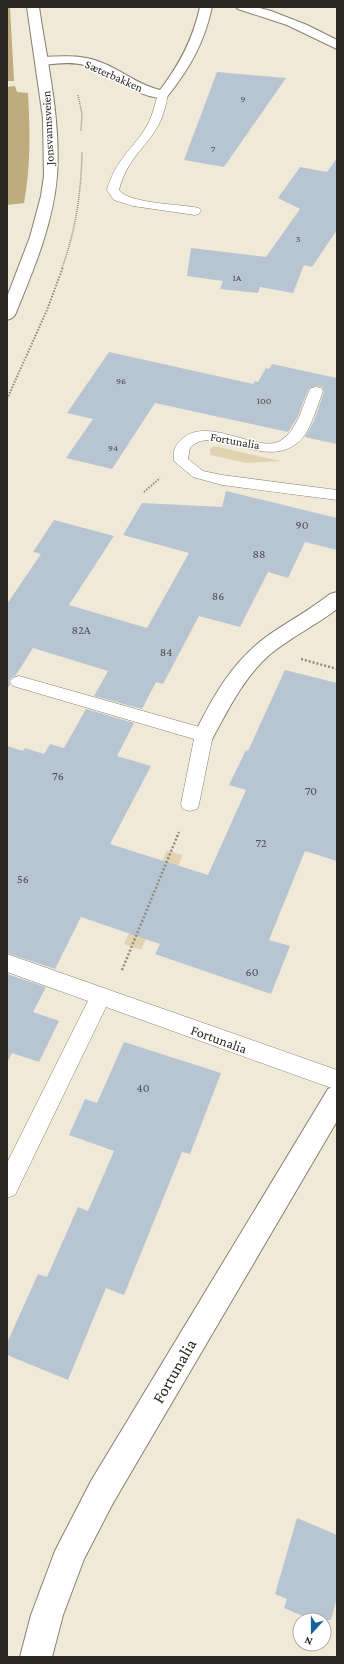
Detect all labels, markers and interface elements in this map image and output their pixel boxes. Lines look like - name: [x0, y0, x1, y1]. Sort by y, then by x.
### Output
- street label: Sæterbakken: [83, 57, 146, 95]
- street label: Jonsvannsveien: [39, 90, 57, 167]
- house number: 9: [240, 93, 246, 104]
- house number: 7: [211, 143, 216, 154]
- house number: 3: [296, 233, 301, 244]
- house number: 1A: [232, 272, 242, 283]
- house number: 96: [116, 375, 126, 386]
- house number: 100: [257, 395, 272, 406]
- street label: Fortunalia: [209, 430, 261, 452]
- house number: 94: [108, 442, 118, 453]
- house number: 90: [296, 518, 309, 532]
- house number: 88: [253, 547, 265, 561]
- house number: 86: [212, 589, 224, 603]
- house number: 82A: [72, 623, 91, 637]
- house number: 84: [160, 645, 172, 659]
- house number: 76: [52, 769, 64, 783]
- house number: 70: [305, 784, 317, 798]
- house number: 72: [255, 836, 267, 850]
- house number: 56: [17, 872, 29, 886]
- house number: 60: [246, 965, 259, 979]
- street label: Fortunalia: [189, 1021, 250, 1057]
- house number: 40: [137, 1081, 150, 1095]
- street label: Fortunalia: [148, 1336, 200, 1407]
- north arrow: [292, 1612, 332, 1652]
- text: N: [302, 1634, 314, 1648]

